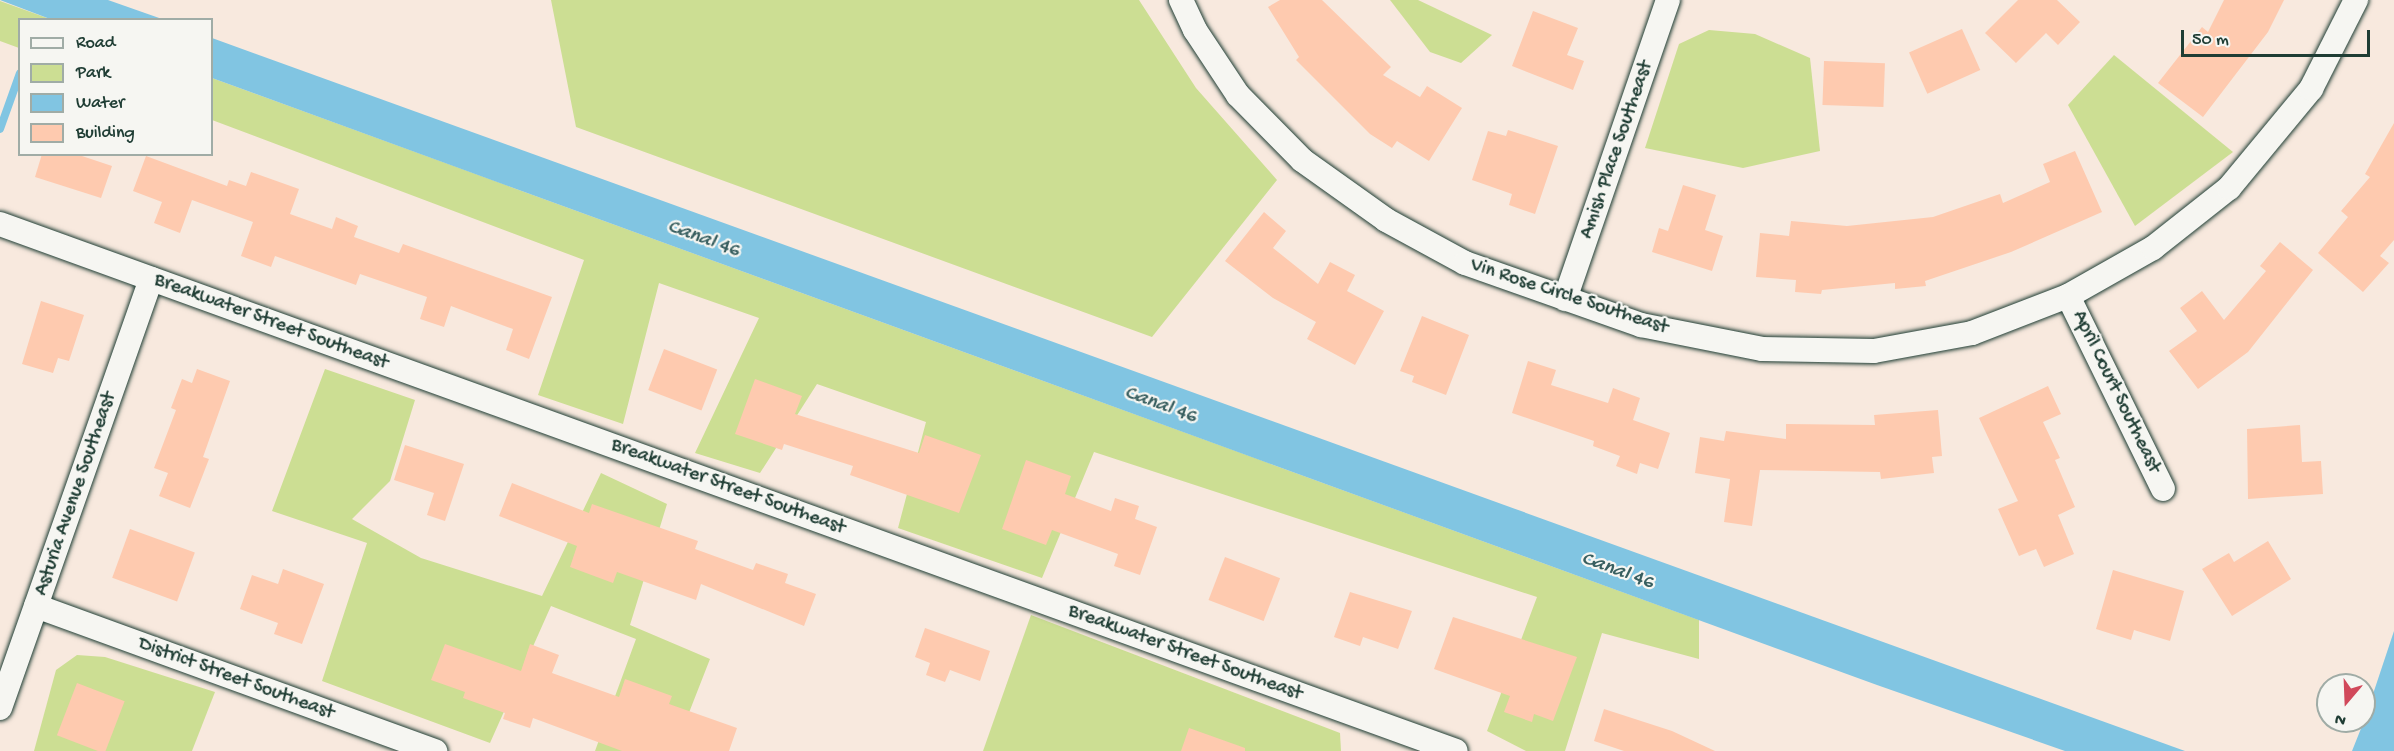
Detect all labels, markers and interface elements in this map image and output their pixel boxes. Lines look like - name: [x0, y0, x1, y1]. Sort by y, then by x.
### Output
- legend: [18, 18, 213, 156]
- scale bar: [2184, 18, 2373, 56]
- text: 50 m: [2192, 30, 2229, 51]
- text: Road: [76, 33, 115, 54]
- street label: Amish Place Southeast: [1575, 58, 1659, 242]
- text: Park: [76, 63, 110, 84]
- text: Water: [76, 93, 124, 114]
- text: Building: [76, 123, 135, 144]
- water label: Canal 46: [664, 215, 742, 265]
- street label: Vin Rose Circle Southeast: [1467, 254, 1671, 340]
- street label: Breakwater Street Southeast: [151, 268, 391, 376]
- street label: April Court Southeast: [2066, 307, 2166, 477]
- water label: Canal 46: [1121, 381, 1199, 431]
- street label: Asturia Avenue Southeast: [30, 389, 122, 599]
- street label: Breakwater Street Southeast: [608, 433, 848, 541]
- water label: Canal 46: [1578, 547, 1656, 597]
- street label: Breakwater Street Southeast: [1065, 599, 1305, 707]
- street label: District Street Southeast: [135, 632, 337, 726]
- north arrow: [2316, 673, 2376, 733]
- text: N: [2333, 708, 2349, 729]

